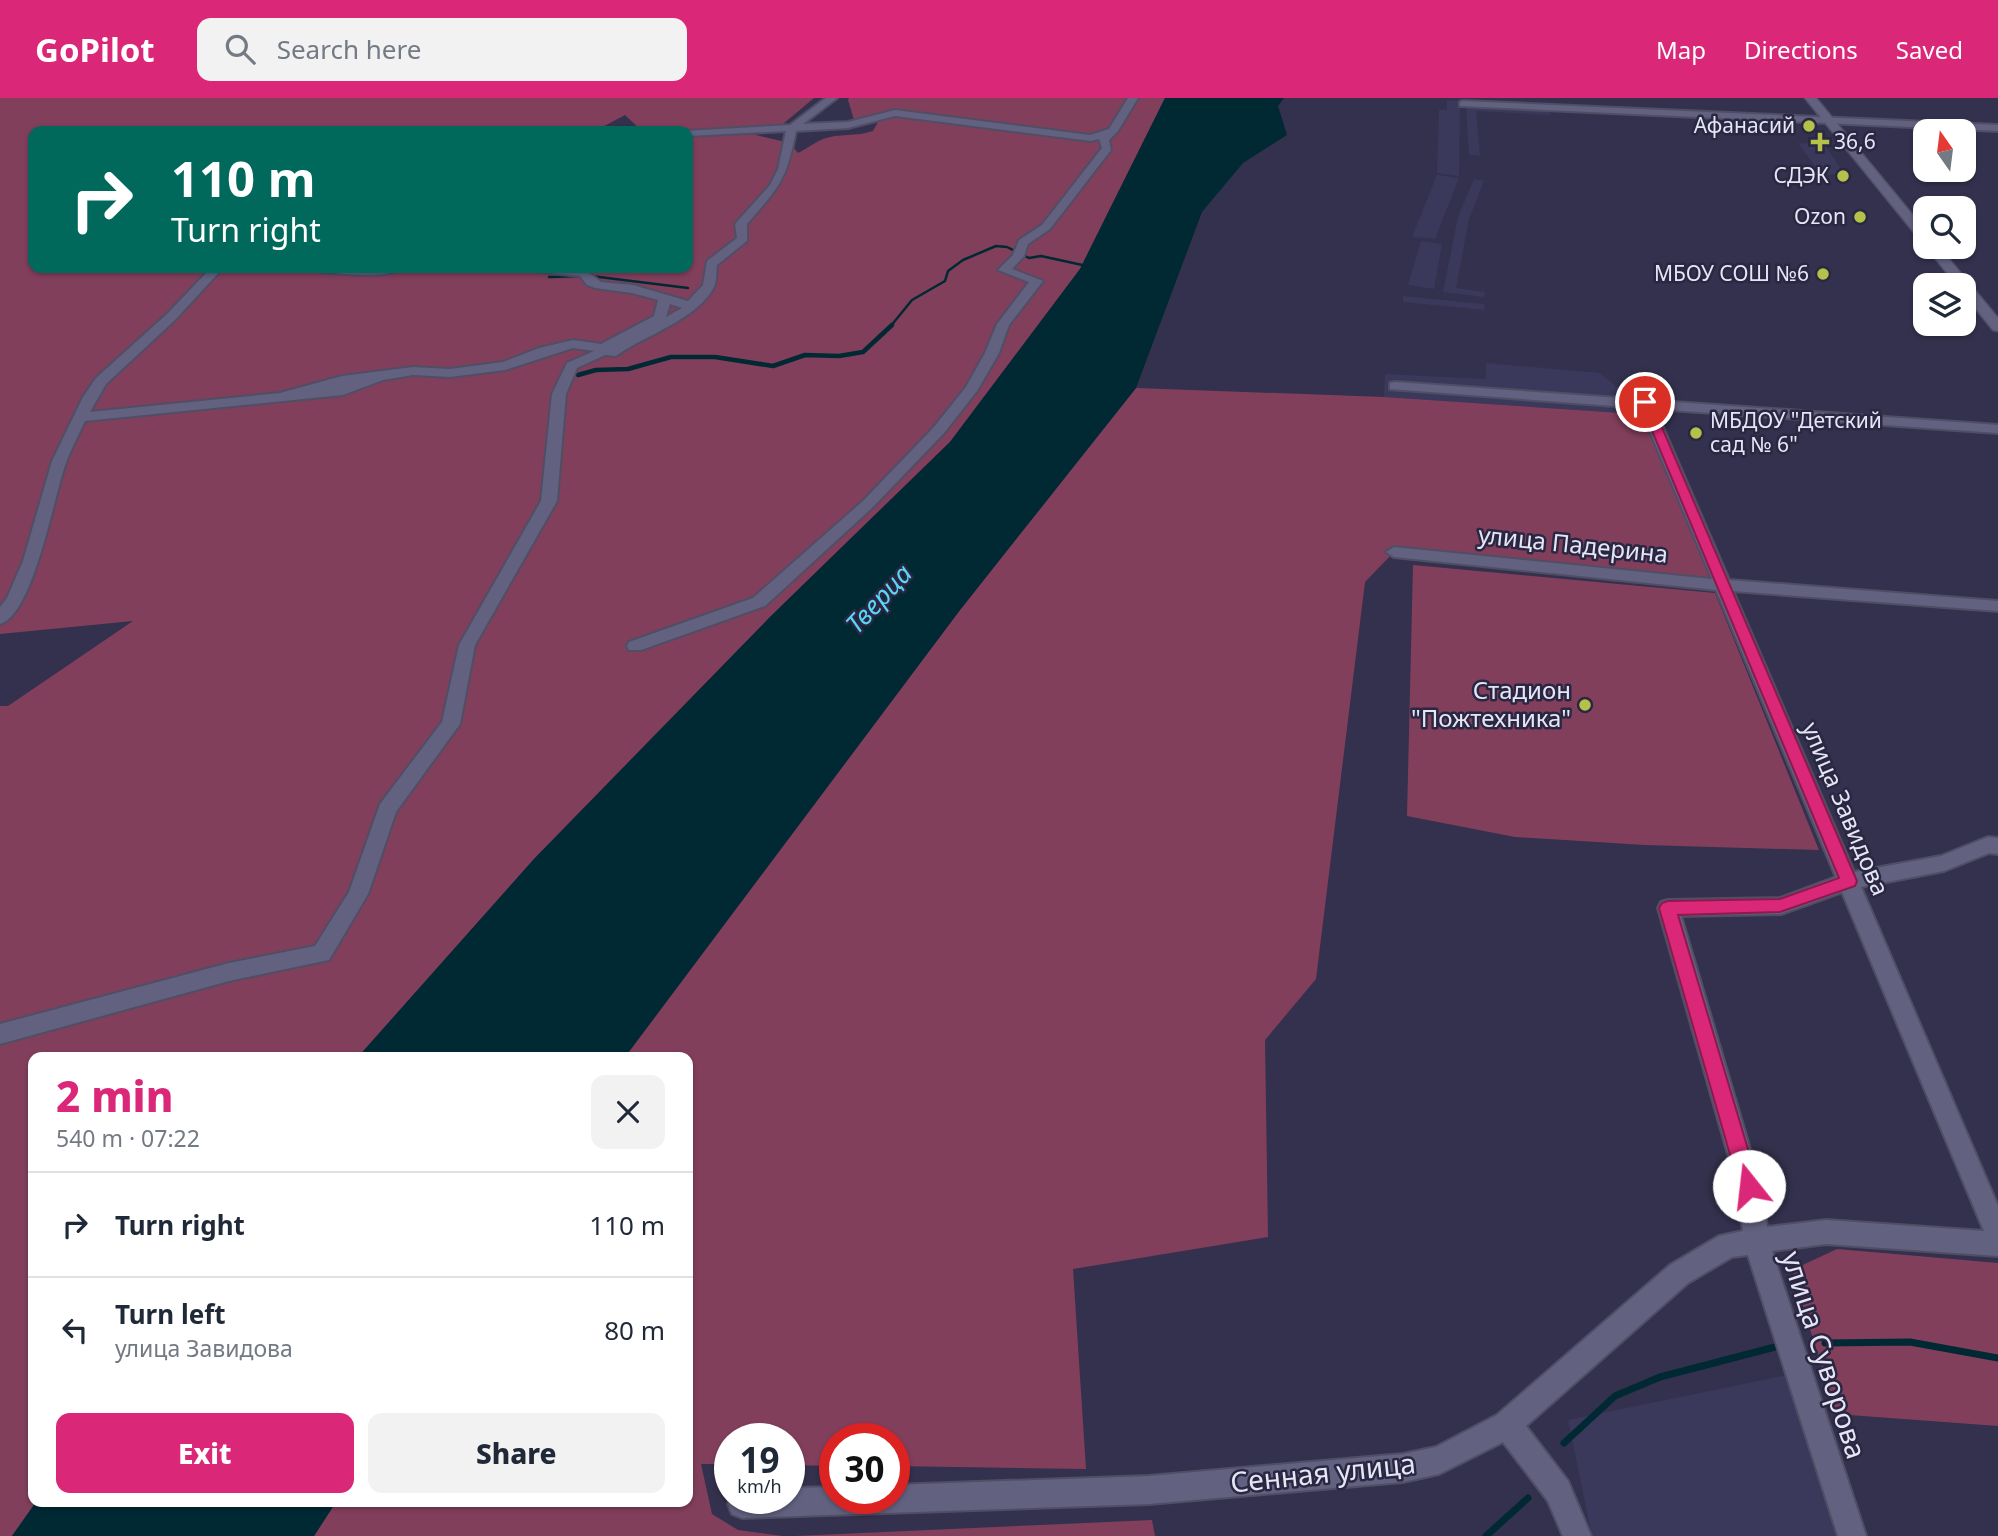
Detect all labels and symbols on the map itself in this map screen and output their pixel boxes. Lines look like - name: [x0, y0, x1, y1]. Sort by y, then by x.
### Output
- place label: Афанасий: [1694, 111, 1795, 139]
- marker: Афанасий: [1801, 118, 1817, 134]
- north arrow: [1913, 119, 1976, 182]
- place label: 36,6: [1834, 127, 1876, 155]
- marker: 36,6: [1812, 134, 1828, 150]
- place label: СДЭК: [1774, 161, 1829, 189]
- marker: СДЭК: [1835, 168, 1851, 184]
- place label: Ozon: [1794, 202, 1846, 230]
- marker: Ozon: [1852, 209, 1868, 225]
- place label: МБОУ СОШ №6: [1654, 259, 1809, 287]
- marker: МБОУ СОШ №6: [1815, 266, 1831, 282]
- pin: [1615, 372, 1675, 432]
- place label: МБДОУ "Детский сад № 6": [1710, 406, 1882, 458]
- marker: МБДОУ "Детский сад № 6": [1688, 425, 1704, 441]
- street label: улица Падерина: [1477, 517, 1670, 570]
- water label: Тверца: [837, 555, 920, 641]
- place label: Стадион "Пожтехника": [1411, 673, 1571, 734]
- marker: Стадион "Пожтехника": [1577, 697, 1593, 713]
- street label: улица Завидова: [1795, 717, 1898, 900]
- position arrow: [1712, 1149, 1786, 1223]
- street label: улица Суворова: [1773, 1246, 1876, 1463]
- speed limit sign: 30: [819, 1423, 910, 1514]
- street label: Сенная улица: [1228, 1443, 1417, 1501]

